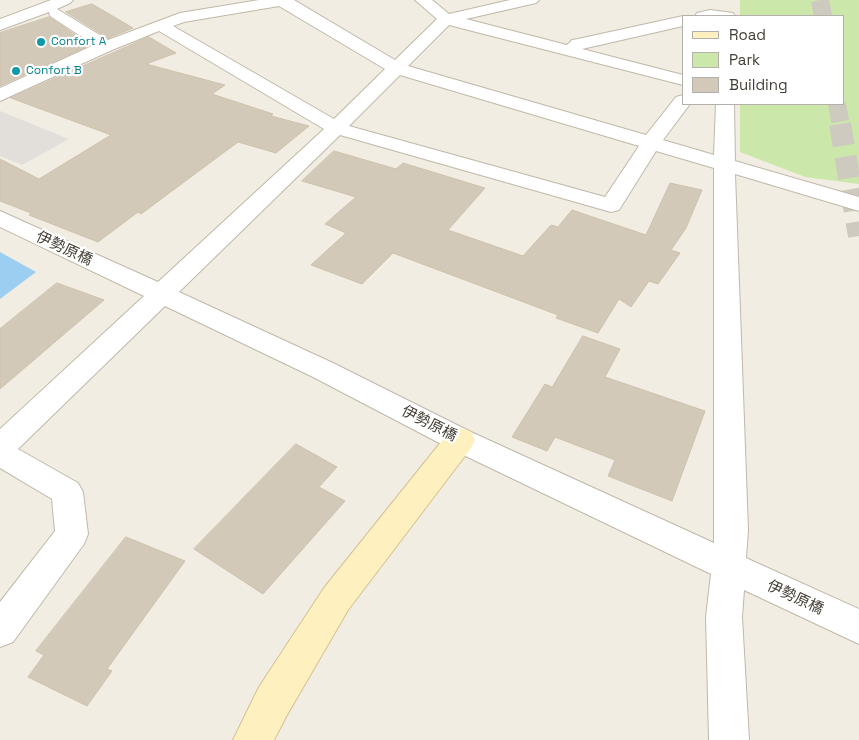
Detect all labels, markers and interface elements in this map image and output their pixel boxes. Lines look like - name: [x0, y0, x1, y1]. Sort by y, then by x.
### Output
- legend: [682, 15, 844, 105]
- text: Road: [729, 25, 766, 44]
- place label: Confort A: [51, 35, 106, 49]
- marker: Confort A: [35, 36, 47, 48]
- text: Park: [729, 50, 760, 69]
- place label: Confort B: [26, 64, 82, 78]
- marker: Confort B: [10, 65, 22, 77]
- text: Building: [729, 75, 788, 94]
- street label: 伊勢原橋: [33, 228, 95, 270]
- street label: 伊勢原橋: [398, 402, 460, 446]
- street label: 伊勢原橋: [764, 577, 826, 619]

